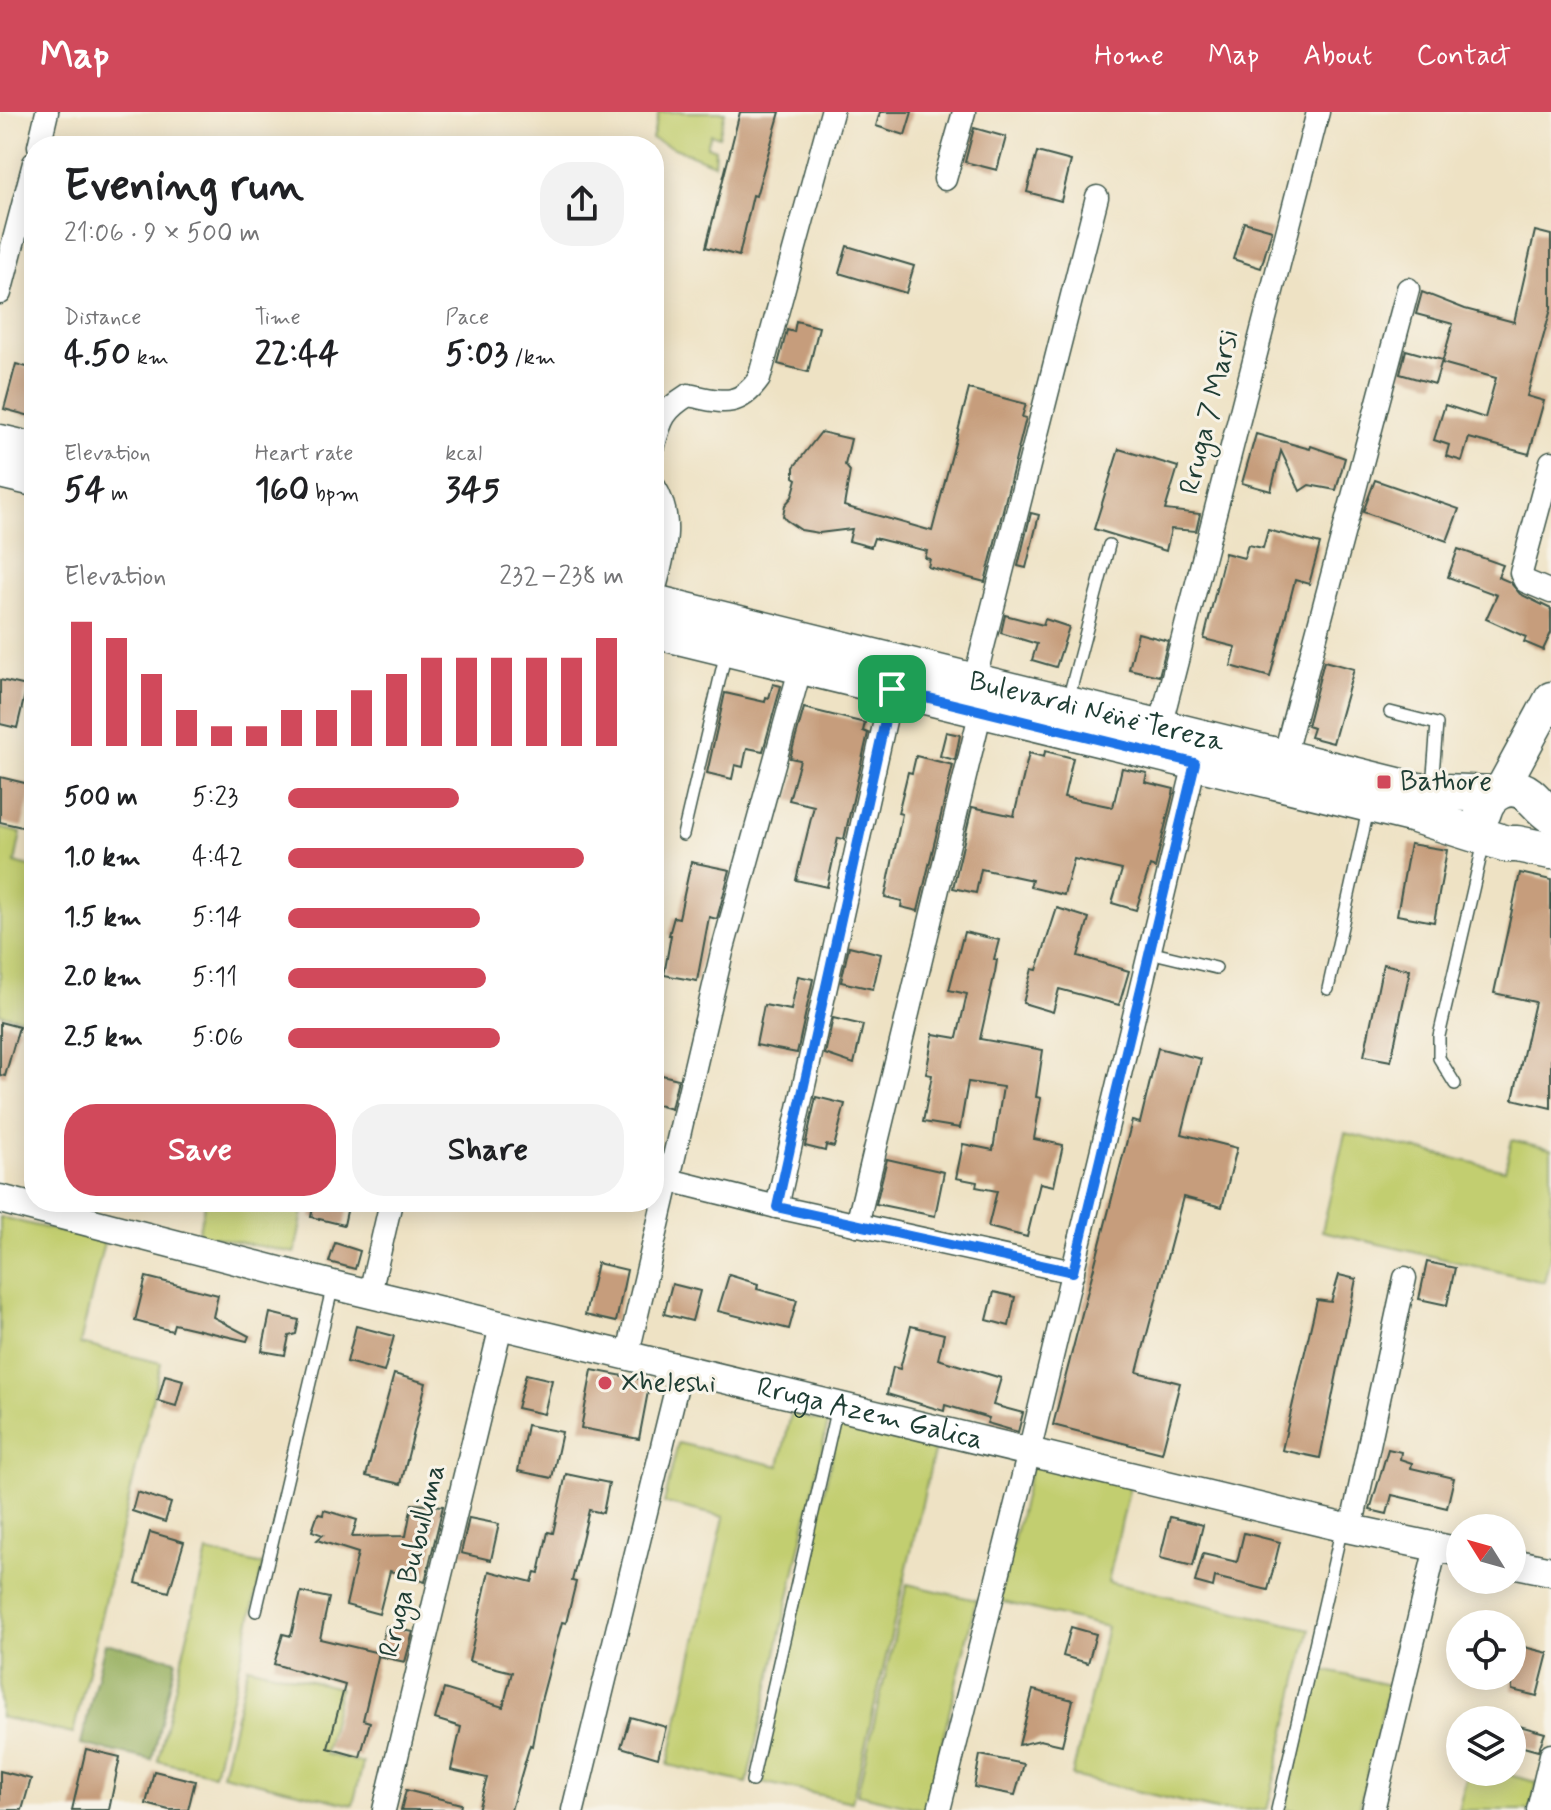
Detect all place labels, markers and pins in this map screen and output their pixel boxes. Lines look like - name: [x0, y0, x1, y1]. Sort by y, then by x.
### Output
- pin: [858, 655, 926, 723]
- place label: Bathore: [1400, 764, 1492, 801]
- marker: Bathore: [1375, 773, 1393, 791]
- place label: Xheleshi: [621, 1365, 716, 1402]
- marker: Xheleshi: [596, 1374, 614, 1392]

